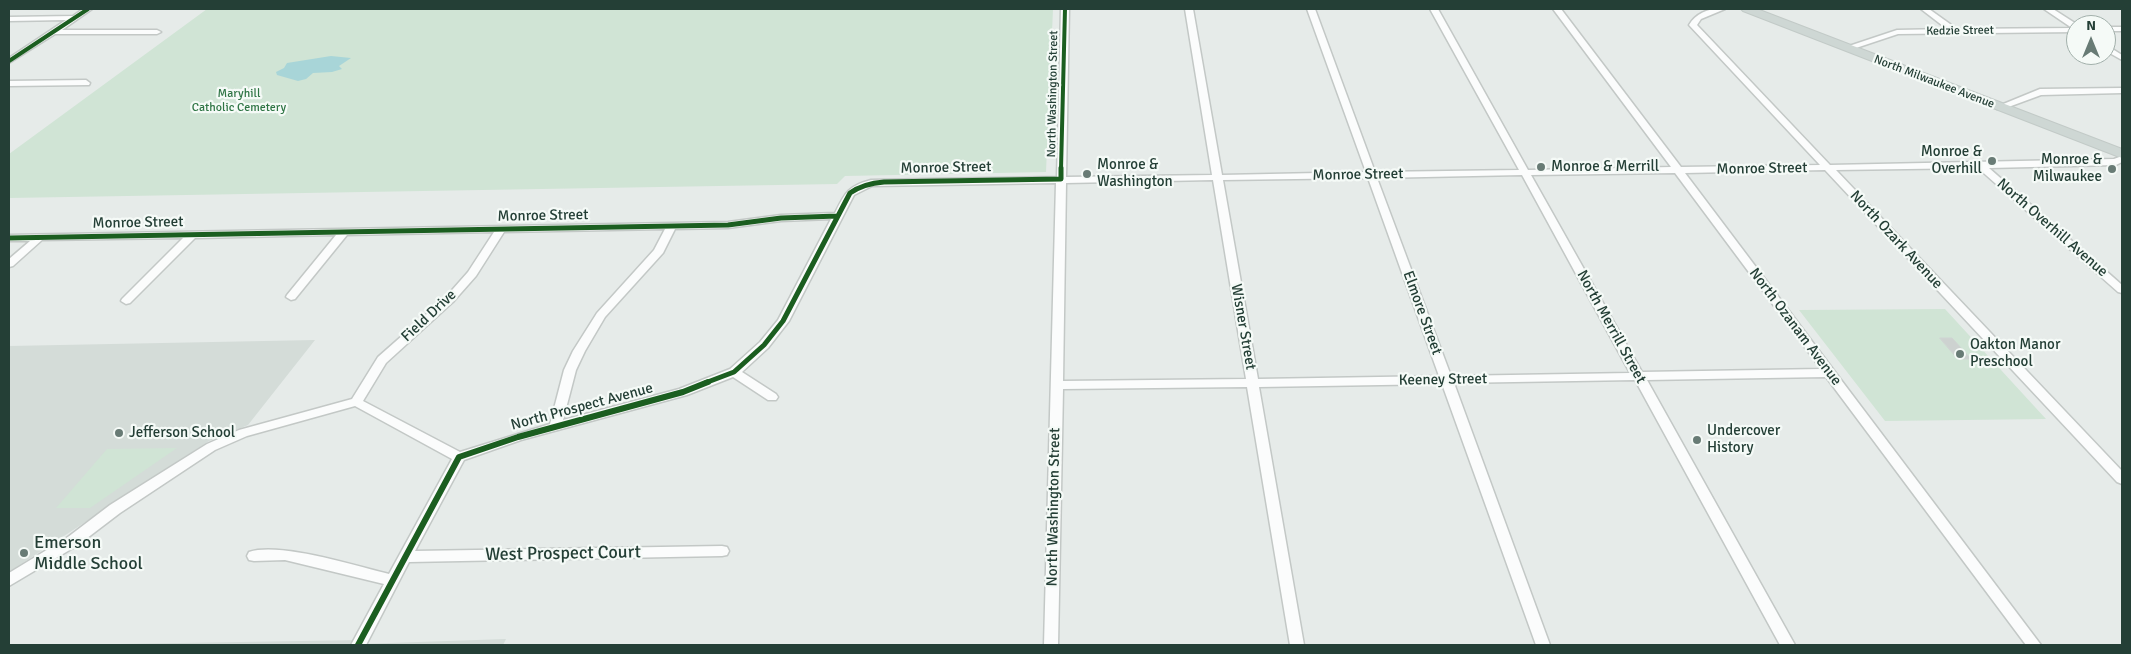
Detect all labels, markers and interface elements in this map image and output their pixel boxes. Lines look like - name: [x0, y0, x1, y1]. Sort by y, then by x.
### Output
- north arrow: [2066, 15, 2116, 65]
- text: N: [2086, 17, 2096, 34]
- street label: Kedzie Street: [1926, 23, 1994, 39]
- street label: North Washington Street: [1045, 30, 1061, 158]
- street label: North Milwaukee Avenue: [1872, 52, 1996, 112]
- park label: Maryhill Catholic Cemetery: [192, 87, 286, 115]
- place label: Monroe & Overhill: [1921, 143, 1982, 178]
- place label: Monroe & Milwaukee: [2033, 151, 2102, 186]
- marker: Monroe & Overhill: [1986, 155, 1998, 167]
- place label: Monroe & Washington: [1097, 156, 1173, 191]
- street label: Monroe Street: [900, 158, 992, 178]
- place label: Monroe & Merrill: [1551, 158, 1659, 176]
- street label: Monroe Street: [1716, 159, 1808, 179]
- marker: Monroe & Merrill: [1535, 161, 1547, 173]
- marker: Monroe & Milwaukee: [2106, 163, 2118, 175]
- street label: Monroe Street: [1312, 165, 1404, 185]
- marker: Monroe & Washington: [1081, 168, 1093, 180]
- street label: North Overhill Avenue: [1993, 175, 2111, 281]
- street label: North Ozark Avenue: [1846, 187, 1946, 293]
- street label: Monroe Street: [497, 206, 589, 226]
- street label: Monroe Street: [92, 213, 184, 233]
- street label: North Ozanam Avenue: [1745, 265, 1845, 389]
- street label: North Merrill Street: [1572, 267, 1650, 387]
- street label: Elmore Street: [1399, 269, 1445, 357]
- street label: Wisner Street: [1227, 283, 1259, 371]
- street label: Field Drive: [398, 286, 460, 346]
- place label: Oakton Manor Preschool: [1970, 336, 2060, 371]
- marker: Oakton Manor Preschool: [1954, 348, 1966, 360]
- street label: Keeney Street: [1399, 370, 1487, 390]
- street label: North Prospect Avenue: [509, 379, 655, 435]
- place label: Undercover History: [1707, 422, 1780, 457]
- place label: Jefferson School: [129, 424, 235, 442]
- marker: Jefferson School: [113, 427, 125, 439]
- street label: North Washington Street: [1044, 427, 1064, 587]
- marker: Undercover History: [1691, 434, 1703, 446]
- place label: Emerson Middle School: [34, 532, 143, 574]
- street label: West Prospect Court: [485, 542, 641, 566]
- marker: Emerson Middle School: [18, 547, 30, 559]

